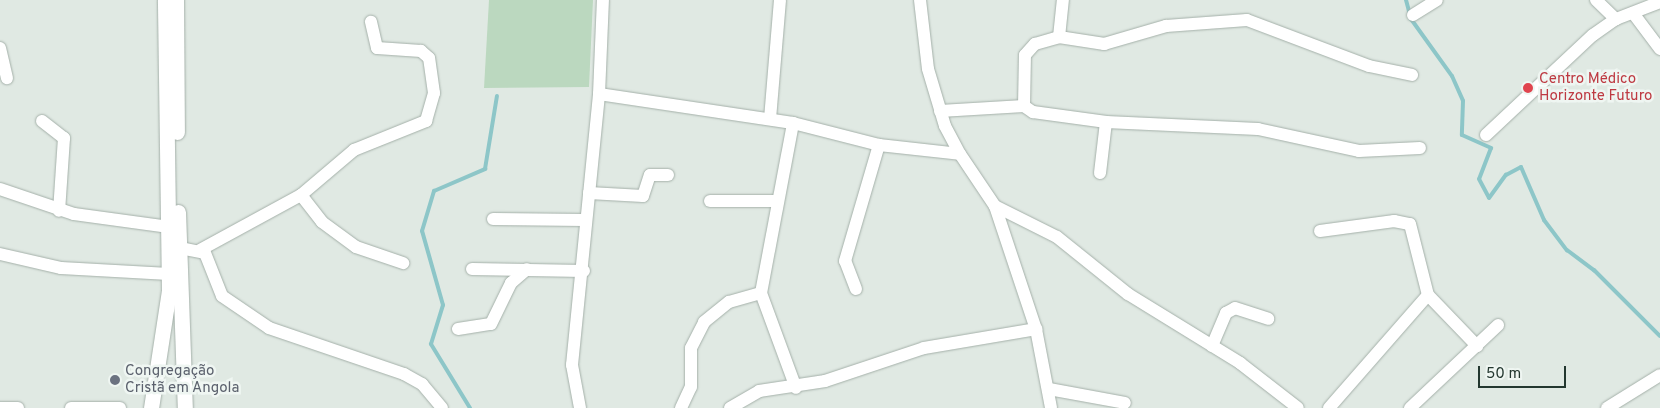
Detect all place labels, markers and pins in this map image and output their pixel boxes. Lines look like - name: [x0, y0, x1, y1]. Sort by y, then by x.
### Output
- place label: Centro Médico Horizonte Futuro: [1539, 70, 1652, 105]
- marker: Centro Médico Horizonte Futuro: [1521, 81, 1535, 95]
- place label: Congregação Cristã em Angola: [125, 362, 240, 397]
- marker: Congregação Cristã em Angola: [109, 374, 121, 386]

